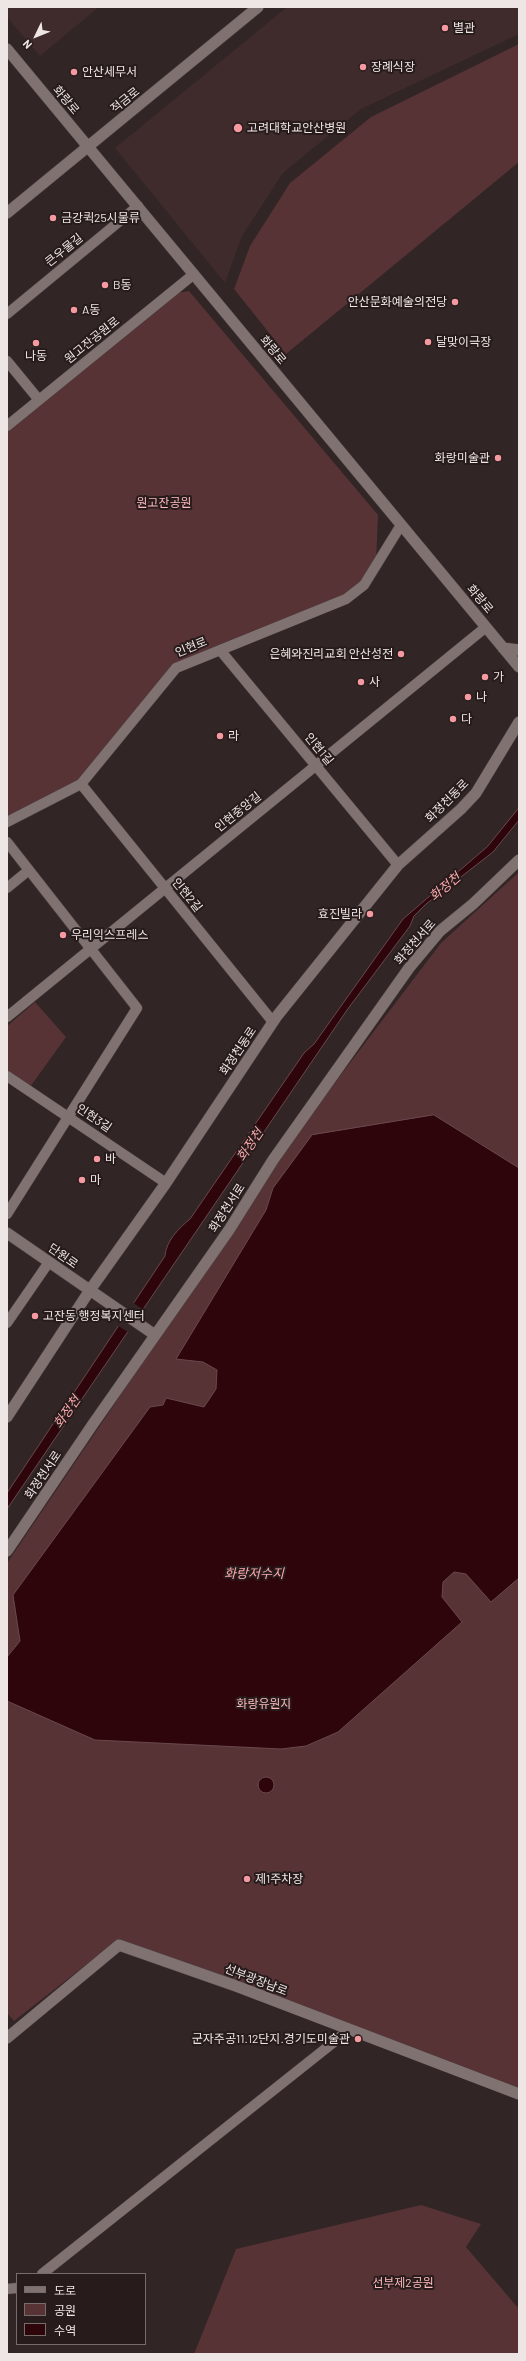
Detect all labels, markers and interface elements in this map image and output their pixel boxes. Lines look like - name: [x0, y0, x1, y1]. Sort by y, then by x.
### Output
- north arrow: [16, 16, 56, 56]
- place label: 별관: [453, 21, 475, 35]
- marker: 별관: [440, 23, 450, 33]
- text: N: [20, 37, 34, 52]
- place label: 장례식장: [371, 60, 415, 74]
- marker: 장례식장: [358, 62, 368, 72]
- place label: 안산세무서: [82, 65, 137, 79]
- marker: 안산세무서: [69, 67, 79, 77]
- street label: 화랑로: [50, 83, 82, 117]
- street label: 적금로: [108, 84, 142, 116]
- place label: 고려대학교안산병원: [247, 121, 346, 135]
- marker: 고려대학교안산병원: [232, 122, 244, 134]
- place label: 금강퀵25시물류: [61, 211, 140, 225]
- marker: 금강퀵25시물류: [48, 213, 58, 223]
- street label: 큰우물길: [42, 231, 86, 269]
- place label: B동: [113, 278, 132, 292]
- marker: B동: [100, 280, 110, 290]
- place label: 안산문화예술의전당: [348, 295, 447, 309]
- marker: 안산문화예술의전당: [450, 297, 460, 307]
- place label: A동: [82, 303, 100, 317]
- marker: A동: [69, 305, 79, 315]
- street label: 원고잔공원로: [62, 314, 122, 366]
- street label: 화랑로: [257, 333, 289, 367]
- place label: 달맞이극장: [436, 335, 491, 349]
- marker: 달맞이극장: [423, 337, 433, 347]
- marker: 나동: [31, 338, 41, 348]
- place label: 나동: [25, 349, 47, 363]
- place label: 화랑미술관: [435, 451, 490, 465]
- marker: 화랑미술관: [493, 453, 503, 463]
- park label: 원고잔공원: [136, 496, 192, 510]
- street label: 화랑로: [464, 582, 496, 616]
- street label: 인현로: [173, 634, 209, 660]
- place label: 은혜와진리교회 안산성전: [269, 647, 393, 661]
- marker: 은혜와진리교회 안산성전: [396, 649, 406, 659]
- place label: 가: [493, 670, 504, 684]
- marker: 가: [480, 672, 490, 682]
- place label: 사: [369, 675, 380, 689]
- marker: 사: [356, 677, 366, 687]
- place label: 나: [476, 690, 487, 704]
- marker: 나: [463, 692, 473, 702]
- place label: 다: [461, 712, 472, 726]
- marker: 다: [448, 714, 458, 724]
- place label: 라: [228, 729, 239, 743]
- street label: 인현1길: [301, 730, 337, 768]
- marker: 라: [215, 731, 225, 741]
- street label: 화정천동로: [422, 776, 472, 826]
- street label: 인현중앙길: [212, 789, 264, 835]
- water label: 화정천: [426, 869, 464, 905]
- street label: 인현2길: [169, 875, 205, 915]
- place label: 효진빌라: [318, 907, 362, 921]
- marker: 효진빌라: [365, 909, 375, 919]
- street label: 화정천서로: [391, 916, 439, 968]
- place label: 우리익스프레스: [71, 928, 148, 942]
- marker: 우리익스프레스: [58, 930, 68, 940]
- street label: 화정천동로: [217, 1024, 259, 1078]
- street label: 인현3길: [74, 1101, 114, 1135]
- water label: 화정천: [234, 1126, 266, 1164]
- place label: 바: [105, 1152, 116, 1166]
- marker: 바: [92, 1154, 102, 1164]
- place label: 마: [90, 1173, 101, 1187]
- marker: 마: [77, 1175, 87, 1185]
- street label: 화정천서로: [206, 1181, 248, 1235]
- street label: 단원로: [45, 1241, 81, 1271]
- place label: 고잔동 행정복지센터: [43, 1309, 145, 1323]
- marker: 고잔동 행정복지센터: [30, 1311, 40, 1321]
- water label: 화정천: [50, 1393, 84, 1431]
- street label: 화정천서로: [22, 1448, 64, 1502]
- water label: 화랑저수지: [224, 1566, 284, 1582]
- park label: 화랑유원지: [236, 1697, 292, 1711]
- place label: 제1주차장: [255, 1872, 303, 1886]
- marker: 제1주차장: [242, 1874, 252, 1884]
- street label: 선부광장남로: [222, 1961, 290, 1999]
- place label: 군자주공11.12단지.경기도미술관: [192, 2032, 350, 2046]
- marker: 군자주공11.12단지.경기도미술관: [353, 2034, 363, 2044]
- legend: [16, 2273, 146, 2345]
- park label: 선부제2공원: [372, 2276, 434, 2290]
- text: 도로: [54, 2283, 76, 2297]
- text: 공원: [54, 2303, 76, 2317]
- text: 수역: [54, 2323, 76, 2337]

